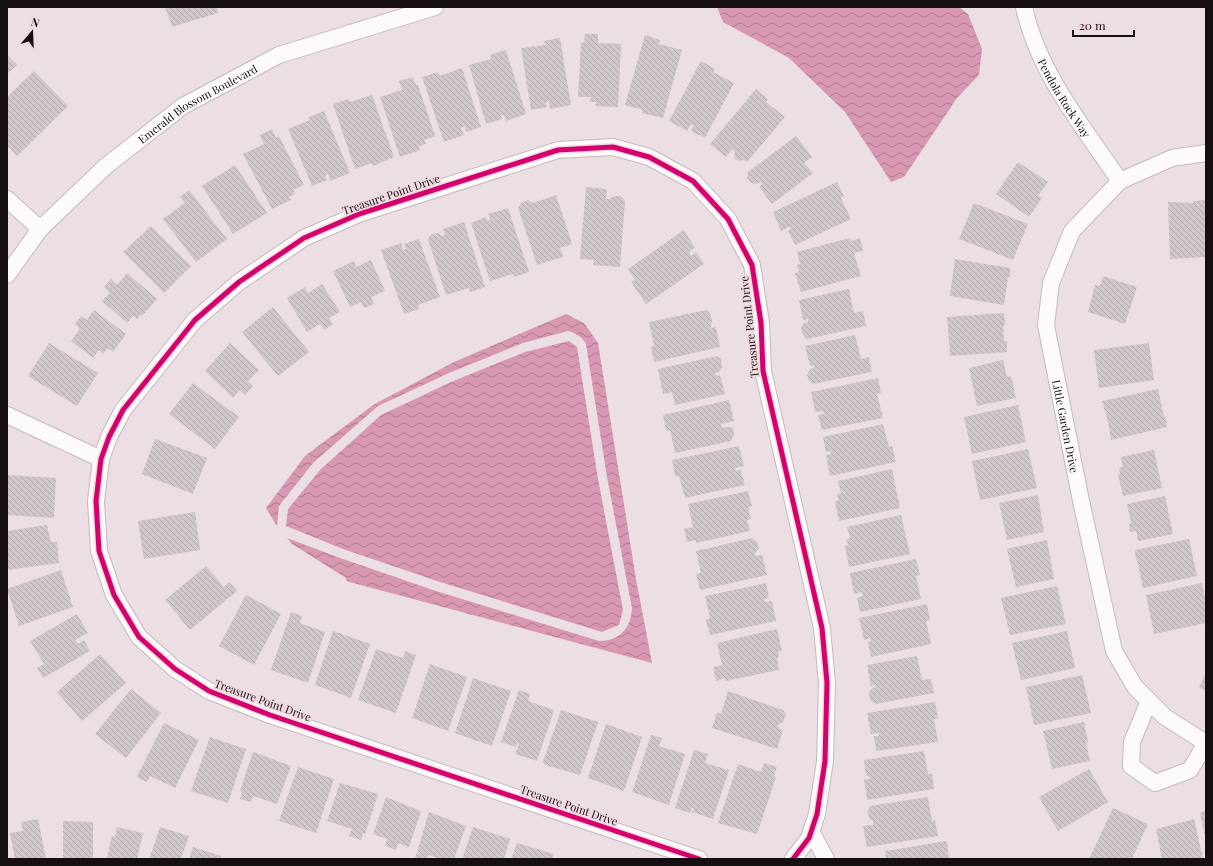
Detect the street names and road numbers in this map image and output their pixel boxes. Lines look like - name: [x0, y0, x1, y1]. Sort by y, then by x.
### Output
- street label: Pendola Rock Way: [1035, 56, 1095, 140]
- street label: Emerald Blossom Boulevard: [134, 60, 260, 146]
- street label: Treasure Point Drive: [340, 170, 442, 218]
- street label: Treasure Point Drive: [736, 275, 762, 379]
- street label: Little Garden Drive: [1050, 378, 1083, 474]
- street label: Treasure Point Drive: [212, 675, 314, 725]
- street label: Treasure Point Drive: [518, 781, 620, 829]

